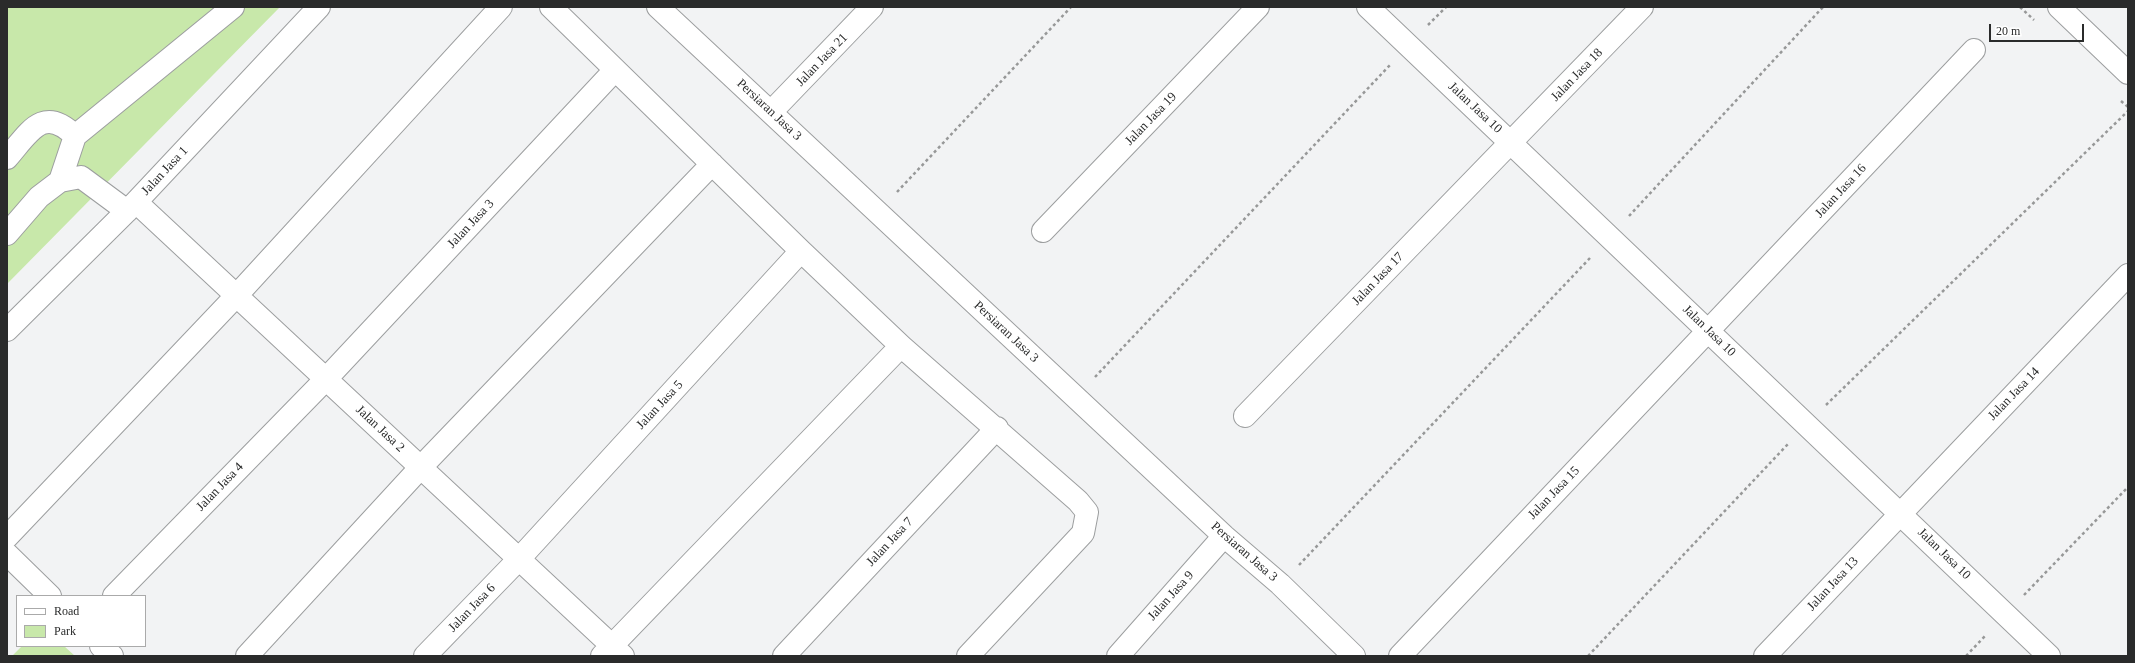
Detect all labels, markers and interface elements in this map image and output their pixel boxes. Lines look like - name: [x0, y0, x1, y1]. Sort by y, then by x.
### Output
- scale bar: [1991, 16, 2086, 42]
- text: 20 m: [1996, 24, 2020, 38]
- street label: Jalan Jasa 21: [793, 30, 851, 90]
- street label: Jalan Jasa 18: [1548, 45, 1606, 105]
- street label: Persiaran Jasa 3: [733, 76, 805, 144]
- street label: Jalan Jasa 10: [1445, 79, 1505, 137]
- street label: Jalan Jasa 19: [1122, 89, 1180, 149]
- street label: Jalan Jasa 1: [138, 143, 192, 199]
- street label: Jalan Jasa 16: [1812, 161, 1870, 221]
- street label: Jalan Jasa 3: [444, 196, 498, 252]
- street label: Jalan Jasa 17: [1349, 249, 1407, 309]
- street label: Persiaran Jasa 3: [970, 298, 1042, 366]
- street label: Jalan Jasa 10: [1679, 302, 1739, 360]
- street label: Jalan Jasa 14: [1985, 364, 2043, 424]
- street label: Jalan Jasa 5: [633, 377, 687, 433]
- street label: Jalan Jasa 2: [352, 402, 408, 456]
- street label: Jalan Jasa 4: [193, 460, 247, 514]
- street label: Jalan Jasa 15: [1525, 463, 1583, 523]
- street label: Jalan Jasa 7: [863, 514, 917, 570]
- street label: Persiaran Jasa 3: [1208, 519, 1280, 585]
- street label: Jalan Jasa 10: [1914, 525, 1974, 583]
- street label: Jalan Jasa 13: [1804, 554, 1862, 614]
- street label: Jalan Jasa 9: [1145, 568, 1197, 624]
- street label: Jalan Jasa 6: [445, 581, 499, 635]
- legend: [16, 595, 146, 647]
- text: Road: [54, 604, 79, 618]
- text: Park: [54, 624, 76, 638]

